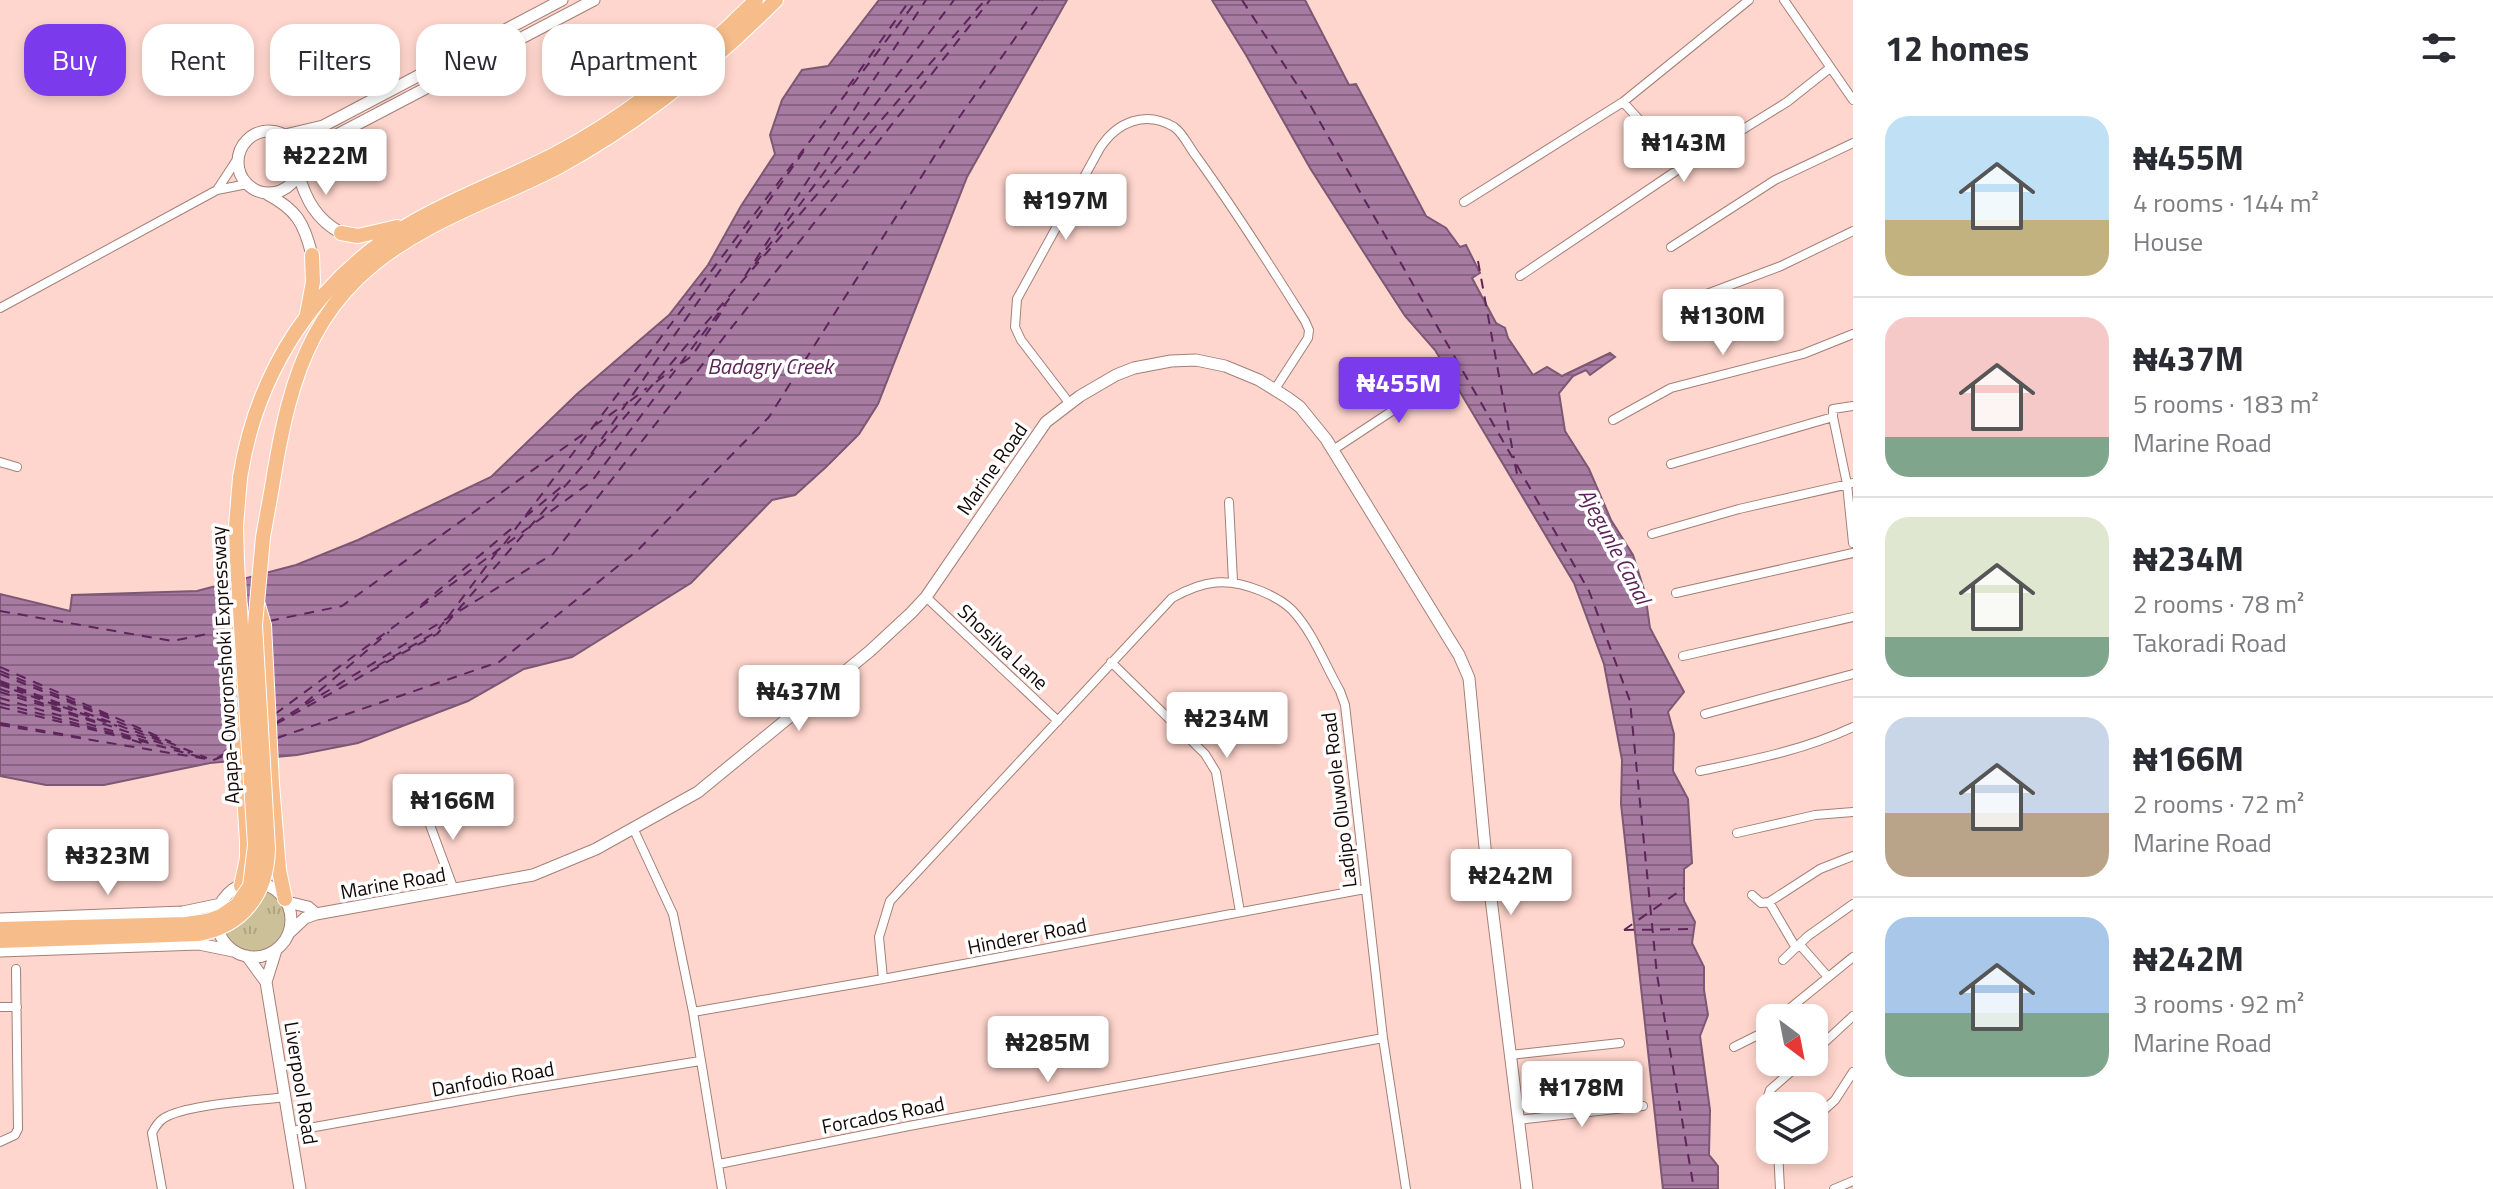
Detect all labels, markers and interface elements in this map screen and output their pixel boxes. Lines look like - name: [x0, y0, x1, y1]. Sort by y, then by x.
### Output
- text: 12 homes: [1885, 22, 2029, 74]
- chip: Buy: [24, 24, 126, 96]
- chip: Rent: [142, 24, 254, 96]
- chip: Filters: [270, 24, 400, 96]
- chip: New: [416, 24, 526, 96]
- chip: Apartment: [542, 24, 725, 96]
- icon: filters: [2417, 26, 2461, 70]
- pin: ₦143M: [1628, 116, 1740, 184]
- text: ₦143M: [1642, 122, 1726, 161]
- pin: ₦222M: [270, 129, 382, 197]
- text: ₦455M: [2133, 131, 2244, 183]
- text: ₦222M: [284, 135, 368, 174]
- icon: home: [1949, 148, 2045, 244]
- pin: ₦197M: [1010, 174, 1122, 242]
- text: ₦197M: [1024, 180, 1108, 219]
- text: 4 rooms · 144 m²: [2133, 183, 2319, 222]
- text: House: [2133, 222, 2203, 261]
- pin: ₦130M: [1667, 289, 1779, 357]
- text: ₦130M: [1681, 295, 1765, 334]
- text: ₦437M: [2133, 332, 2244, 384]
- water label: Badagry Creek: [707, 349, 835, 383]
- icon: home: [1949, 349, 2045, 445]
- pin: ₦455M: [1343, 357, 1455, 425]
- text: ₦455M: [1357, 363, 1441, 402]
- text: 5 rooms · 183 m²: [2133, 384, 2319, 423]
- street label: Marine Road: [948, 416, 1035, 521]
- text: Marine Road: [2133, 423, 2272, 462]
- water label: Ajegunle Canal: [1570, 482, 1661, 612]
- street label: Apapa-Oworonshoki Expressway: [202, 525, 247, 805]
- text: ₦234M: [2133, 532, 2244, 584]
- icon: home: [1949, 549, 2045, 645]
- text: 2 rooms · 78 m²: [2133, 584, 2304, 623]
- street label: Shosilva Lane: [951, 596, 1056, 697]
- text: Takoradi Road: [2133, 623, 2287, 662]
- pin: ₦437M: [743, 665, 855, 733]
- text: ₦437M: [757, 671, 841, 710]
- pin: ₦234M: [1171, 692, 1283, 760]
- text: ₦234M: [1185, 698, 1269, 737]
- street label: Ladipo Oluwole Road: [1312, 711, 1365, 890]
- text: ₦166M: [2133, 732, 2244, 784]
- icon: home: [1949, 749, 2045, 845]
- pin: ₦166M: [397, 774, 509, 842]
- text: ₦166M: [411, 780, 495, 819]
- text: 2 rooms · 72 m²: [2133, 784, 2304, 823]
- text: Marine Road: [2133, 823, 2272, 862]
- pin: ₦323M: [52, 829, 164, 897]
- text: ₦323M: [66, 835, 150, 874]
- pin: ₦242M: [1455, 849, 1567, 917]
- text: ₦242M: [1469, 855, 1553, 894]
- street label: Marine Road: [338, 858, 448, 907]
- street label: Hinderer Road: [965, 909, 1089, 962]
- text: ₦242M: [2133, 932, 2244, 984]
- icon: home: [1949, 949, 2045, 1045]
- text: 3 rooms · 92 m²: [2133, 984, 2304, 1023]
- north arrow: [1756, 1004, 1828, 1076]
- map controls: [1756, 1004, 1828, 1164]
- pin: ₦285M: [992, 1016, 1104, 1084]
- street label: Liverpool Road: [276, 1019, 327, 1147]
- text: ₦285M: [1006, 1022, 1090, 1061]
- text: Marine Road: [2133, 1023, 2272, 1062]
- street label: Danfodio Road: [429, 1052, 557, 1105]
- pin: ₦178M: [1526, 1061, 1638, 1129]
- text: ₦178M: [1540, 1067, 1624, 1106]
- street label: Forcados Road: [819, 1087, 947, 1142]
- button: layers: [1756, 1092, 1828, 1164]

